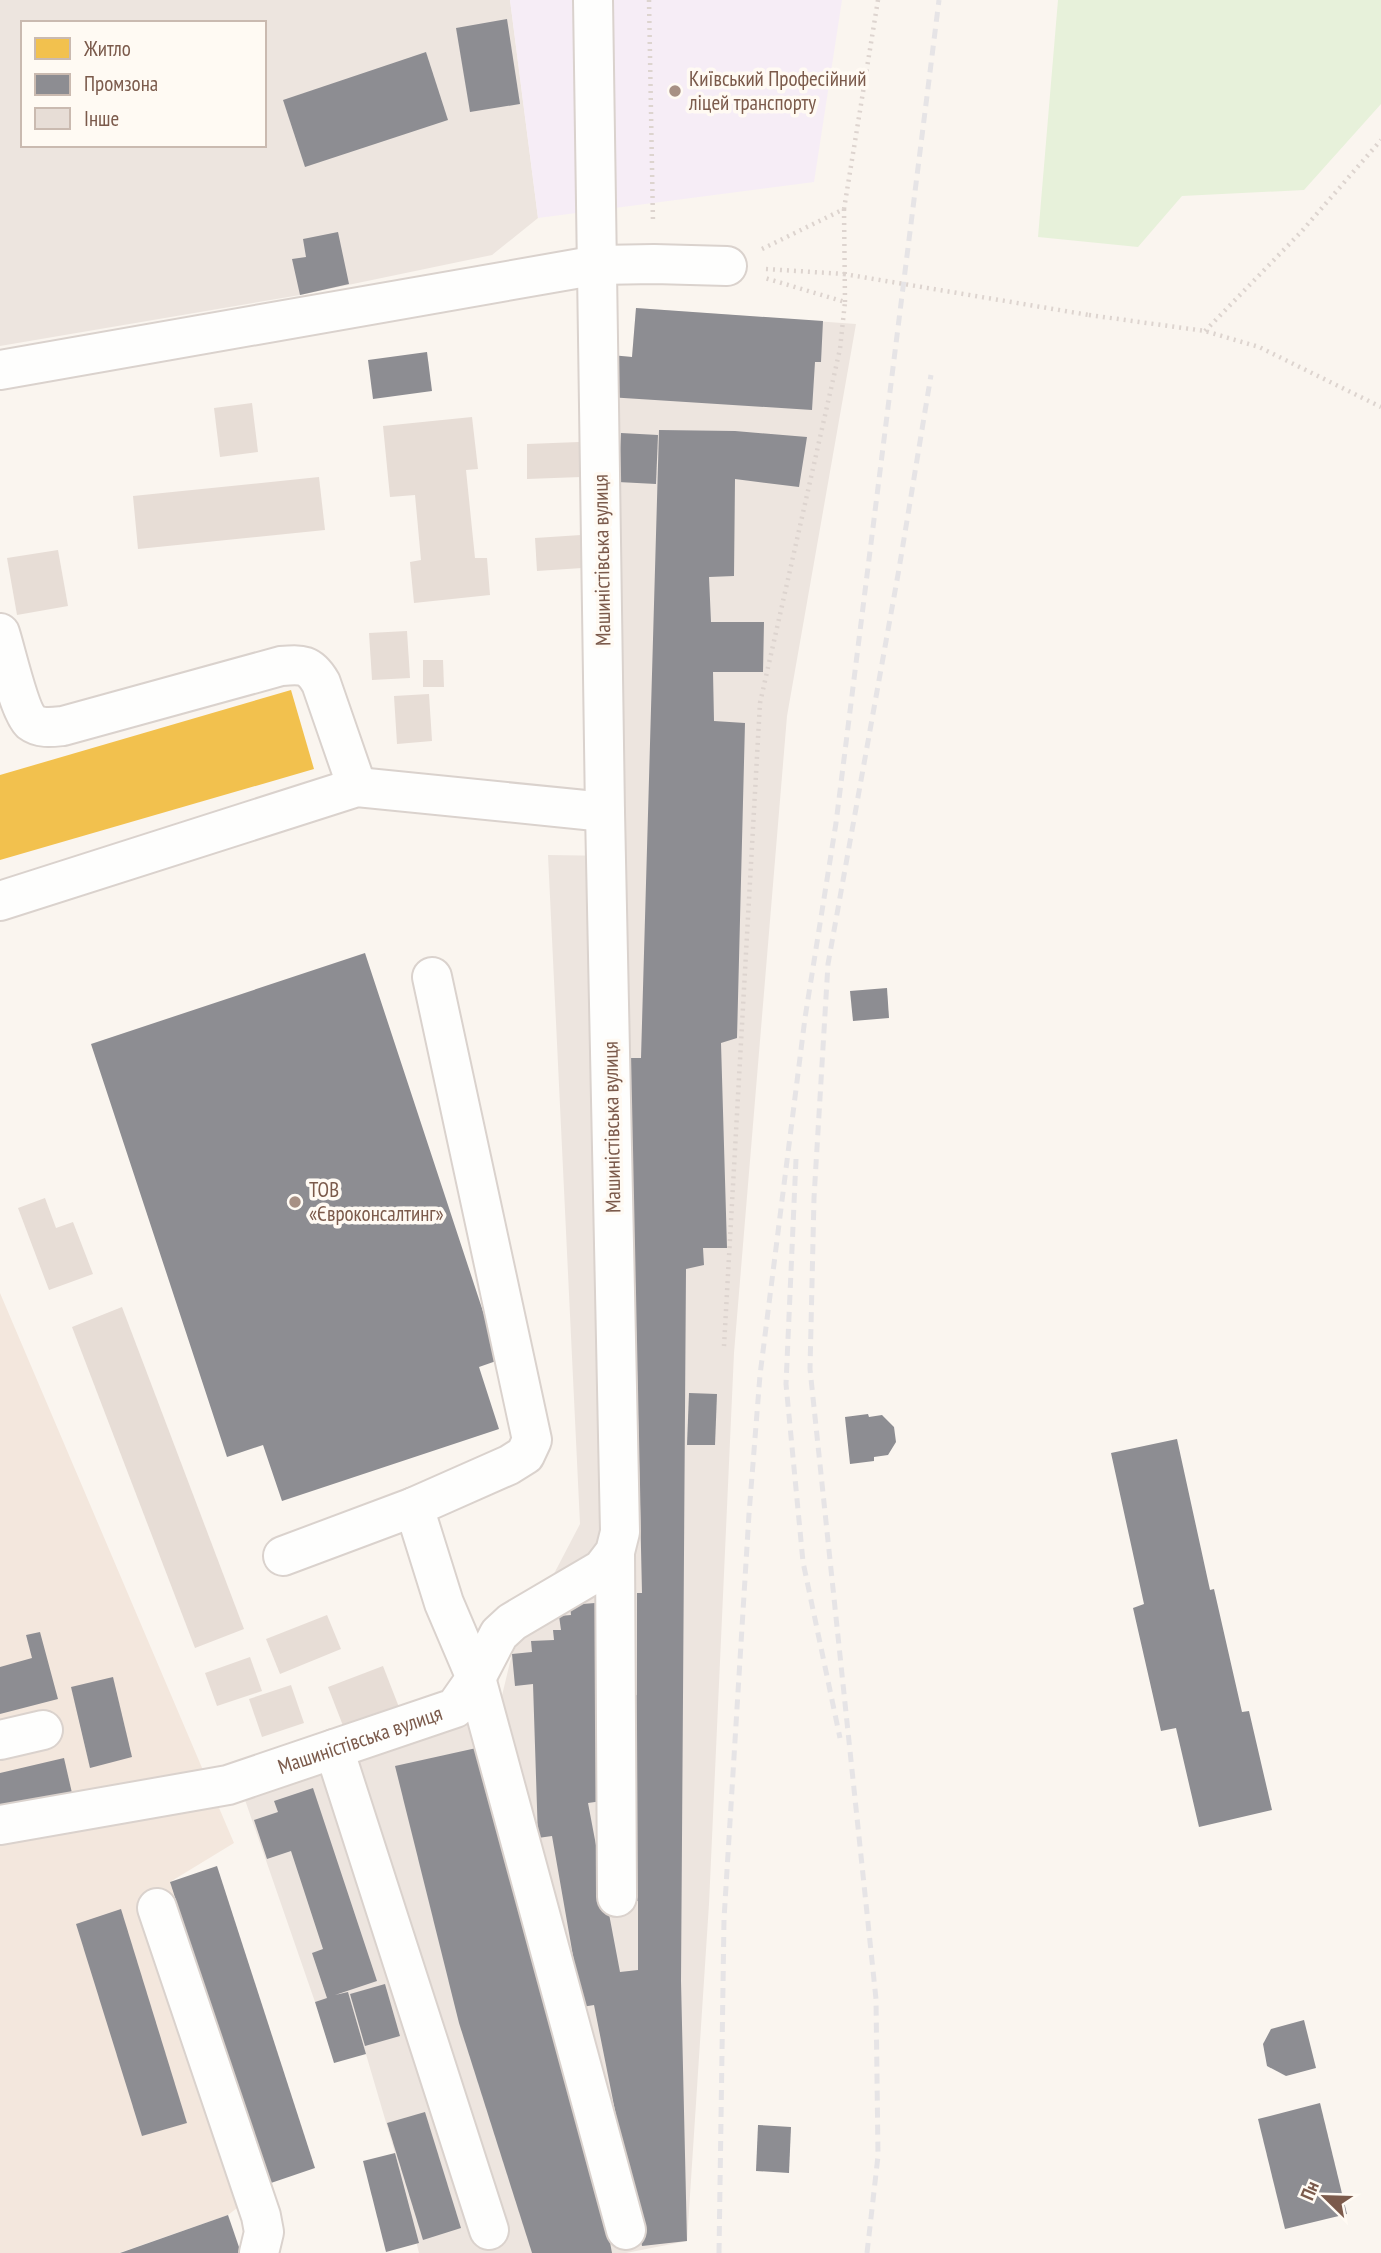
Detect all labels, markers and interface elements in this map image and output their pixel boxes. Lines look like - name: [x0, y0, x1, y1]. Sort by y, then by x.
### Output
- legend: [21, 21, 266, 147]
- text: Житло: [83, 35, 131, 62]
- place label: Київський Професійний ліцей транспорту: [688, 65, 866, 116]
- text: Промзона: [84, 70, 158, 97]
- marker: Київський Професійний ліцей транспорту: [667, 83, 683, 99]
- text: Інше: [84, 105, 119, 132]
- street label: Машиністівська вулиця: [587, 474, 616, 646]
- street label: Машиністівська вулиця: [597, 1041, 626, 1213]
- place label: ТОВ «Євроконсалтинг»: [309, 1176, 444, 1227]
- marker: ТОВ «Євроконсалтинг»: [287, 1194, 303, 1210]
- street label: Машиністівська вулиця: [274, 1699, 446, 1780]
- north arrow: [1290, 2162, 1360, 2232]
- text: Пн: [1295, 2177, 1324, 2204]

